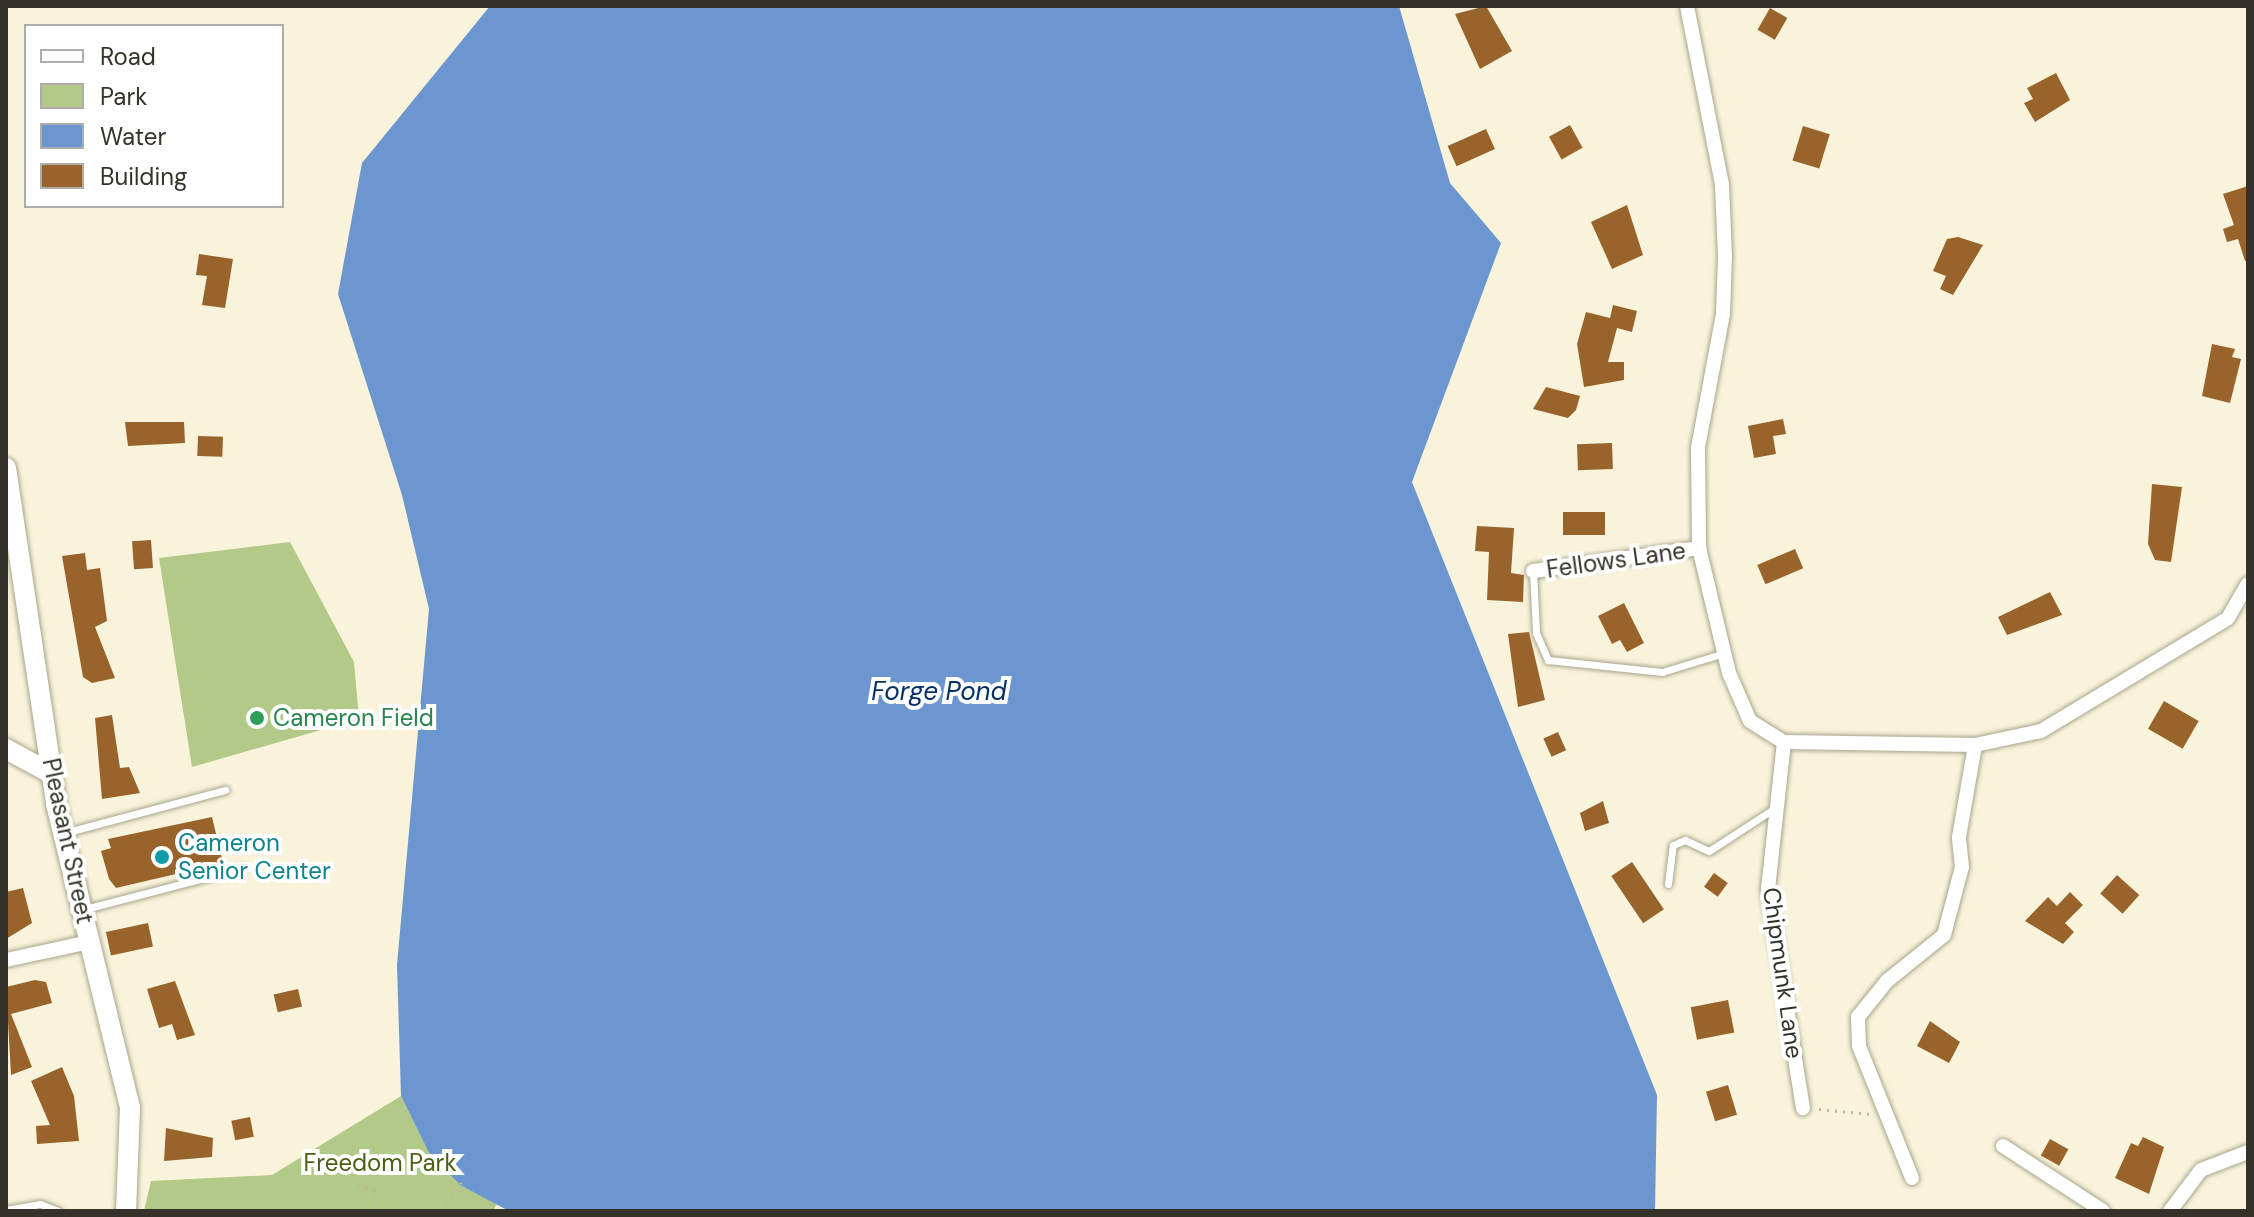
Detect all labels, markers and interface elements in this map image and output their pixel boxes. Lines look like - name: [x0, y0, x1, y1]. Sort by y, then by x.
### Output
- legend: [24, 24, 284, 208]
- text: Road: [100, 41, 156, 72]
- text: Park: [100, 81, 147, 112]
- text: Water: [100, 121, 166, 152]
- text: Building: [100, 161, 187, 192]
- street label: Fellows Lane: [1545, 536, 1687, 584]
- water label: Forge Pond: [871, 676, 1007, 708]
- place label: Cameron Field: [273, 704, 434, 732]
- marker: Cameron Field: [248, 709, 266, 727]
- street label: Pleasant Street: [36, 756, 100, 926]
- place label: Cameron Senior Center: [178, 829, 331, 885]
- marker: Cameron Senior Center: [153, 848, 171, 866]
- street label: Chipmunk Lane: [1757, 886, 1809, 1060]
- park label: Freedom Park: [304, 1149, 456, 1177]

